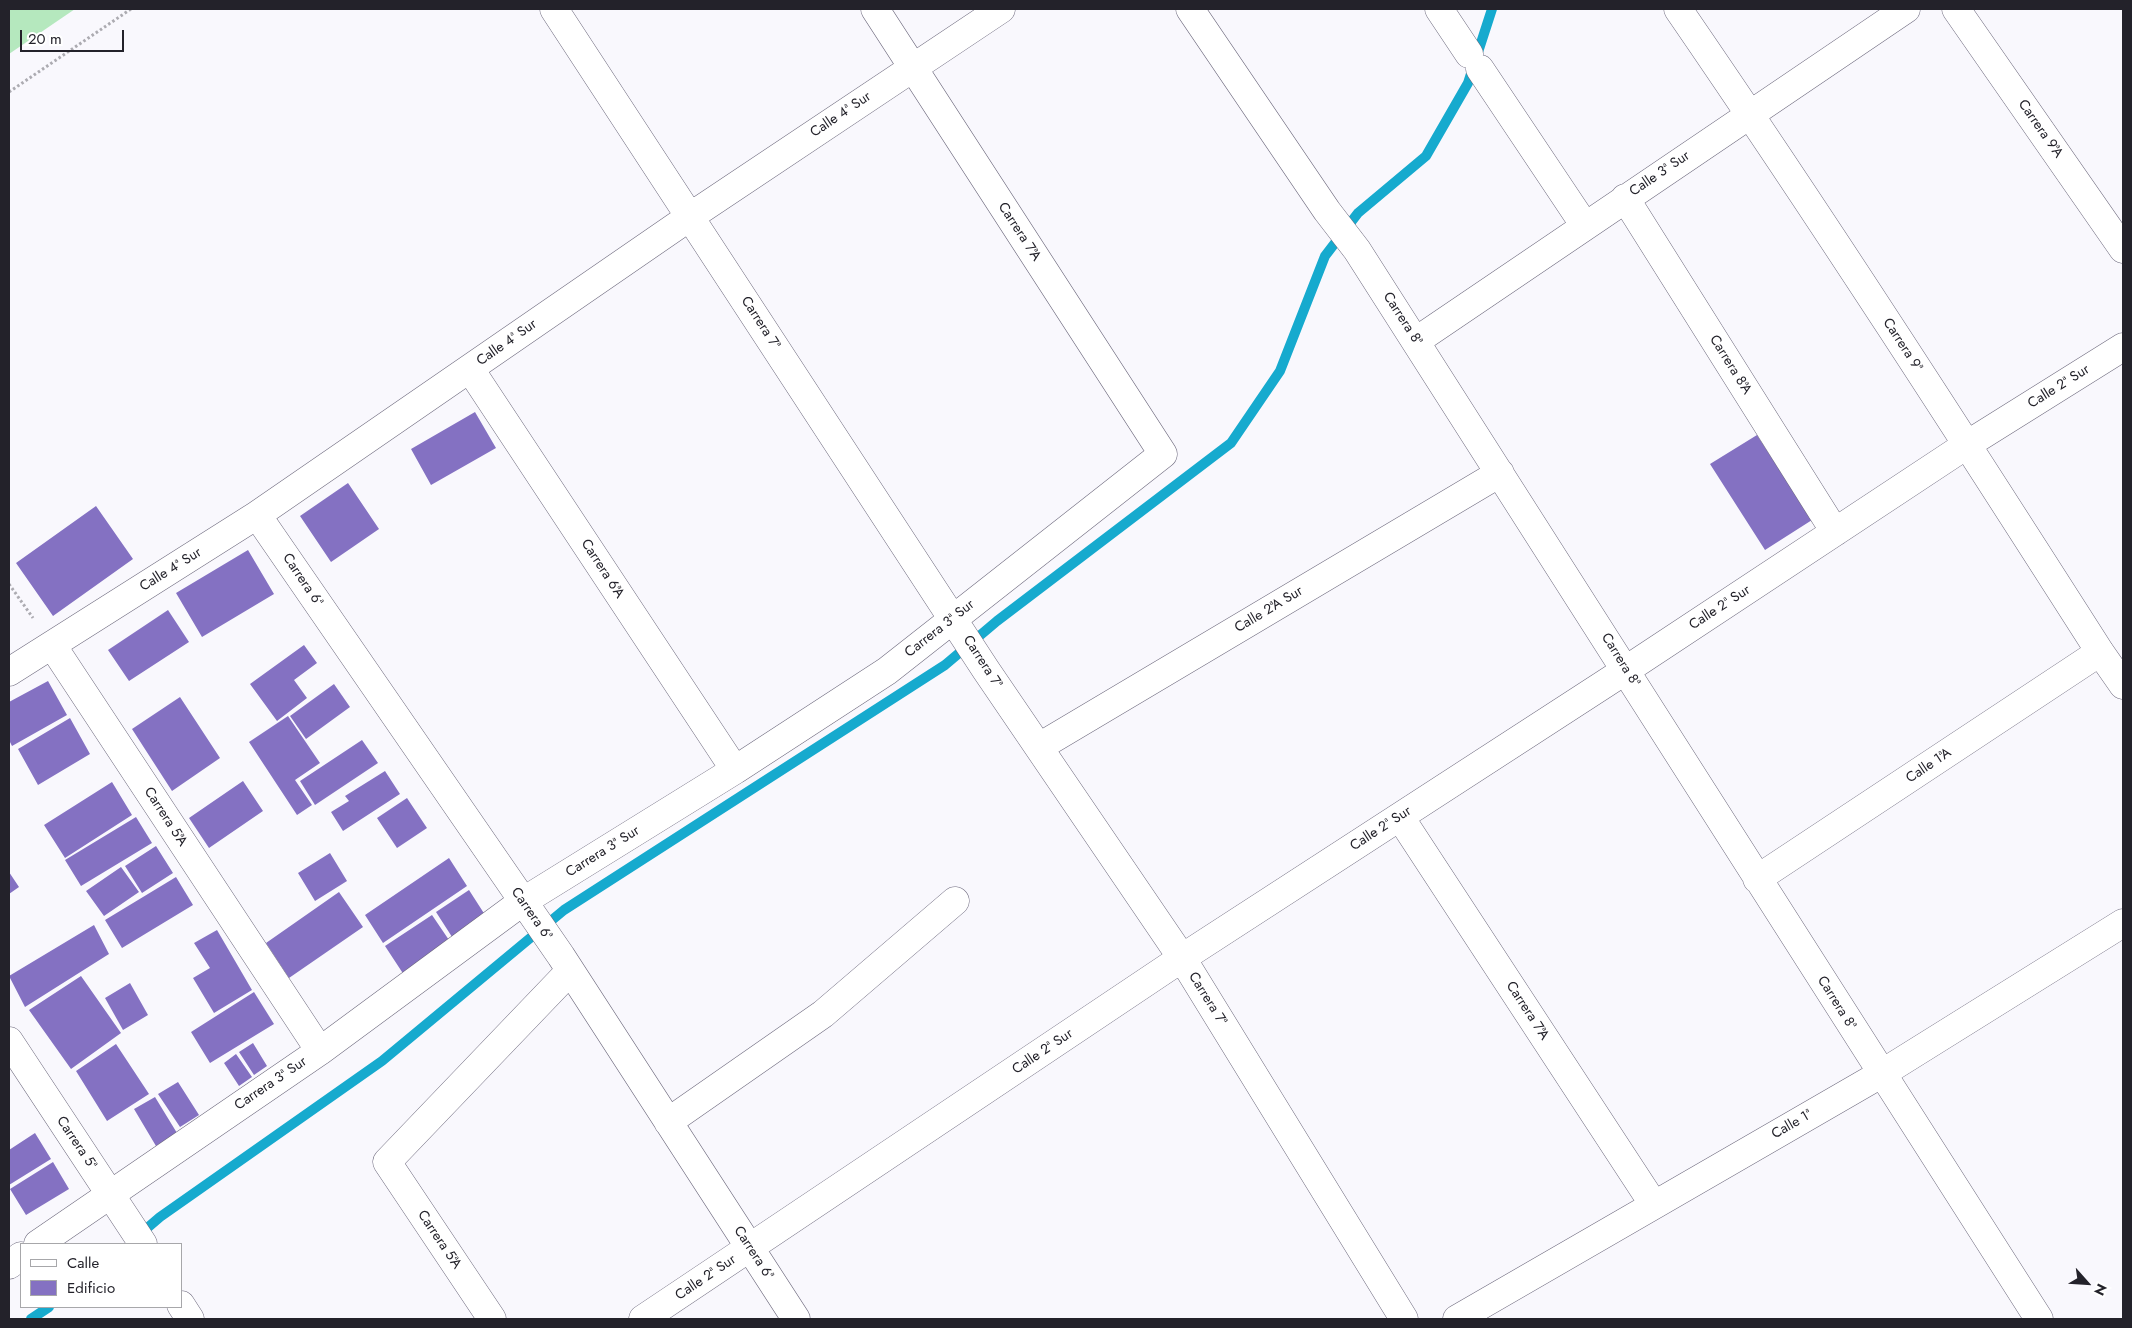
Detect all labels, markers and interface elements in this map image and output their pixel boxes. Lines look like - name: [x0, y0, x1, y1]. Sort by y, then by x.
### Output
- scale bar: [22, 20, 126, 52]
- text: 20 m: [28, 28, 62, 50]
- street label: Calle 4ª Sur: [807, 89, 875, 141]
- street label: Carrera 9ªA: [2014, 97, 2066, 161]
- street label: Calle 3ª Sur: [1627, 148, 1693, 200]
- street label: Carrera 7ªA: [994, 200, 1044, 264]
- street label: Carrera 8ª: [1379, 289, 1425, 349]
- street label: Carrera 7ª: [737, 294, 783, 352]
- street label: Carrera 9ª: [1879, 315, 1925, 375]
- street label: Calle 4ª Sur: [474, 316, 540, 370]
- street label: Carrera 8ªA: [1705, 332, 1755, 398]
- street label: Calle 2ª Sur: [2025, 361, 2093, 413]
- street label: Carrera 6ªA: [577, 536, 627, 602]
- street label: Calle 4ª Sur: [137, 544, 205, 596]
- street label: Carrera 6ª: [278, 550, 326, 610]
- street label: Calle 2ª Sur: [1686, 582, 1754, 634]
- street label: Calle 2ªA Sur: [1232, 583, 1306, 637]
- street label: Carrera 3ª Sur: [902, 597, 978, 661]
- street label: Carrera 8ª: [1597, 630, 1643, 690]
- street label: Carrera 7ª: [959, 633, 1005, 691]
- street label: Calle 1ªA: [1903, 745, 1955, 787]
- street label: Carrera 5ªA: [140, 784, 190, 850]
- street label: Calle 2ª Sur: [1347, 803, 1415, 855]
- street label: Carrera 3ª Sur: [563, 823, 643, 881]
- street label: Carrera 6ª: [507, 885, 555, 943]
- street label: Carrera 7ª: [1184, 969, 1230, 1029]
- street label: Carrera 8ª: [1813, 973, 1859, 1033]
- street label: Carrera 7ªA: [1502, 979, 1552, 1043]
- street label: Calle 2ª Sur: [1009, 1026, 1077, 1078]
- street label: Carrera 3ª Sur: [232, 1054, 310, 1114]
- street label: Calle 1ª: [1769, 1107, 1815, 1143]
- street label: Carrera 5ª: [52, 1113, 100, 1173]
- street label: Carrera 5ªA: [413, 1208, 465, 1272]
- street label: Carrera 6ª: [730, 1223, 776, 1283]
- legend: [20, 1243, 182, 1308]
- text: Calle: [67, 1252, 99, 1274]
- street label: Calle 2ª Sur: [672, 1252, 740, 1304]
- north arrow: [2062, 1258, 2112, 1308]
- text: Edificio: [67, 1277, 115, 1299]
- text: N: [2089, 1280, 2112, 1299]

